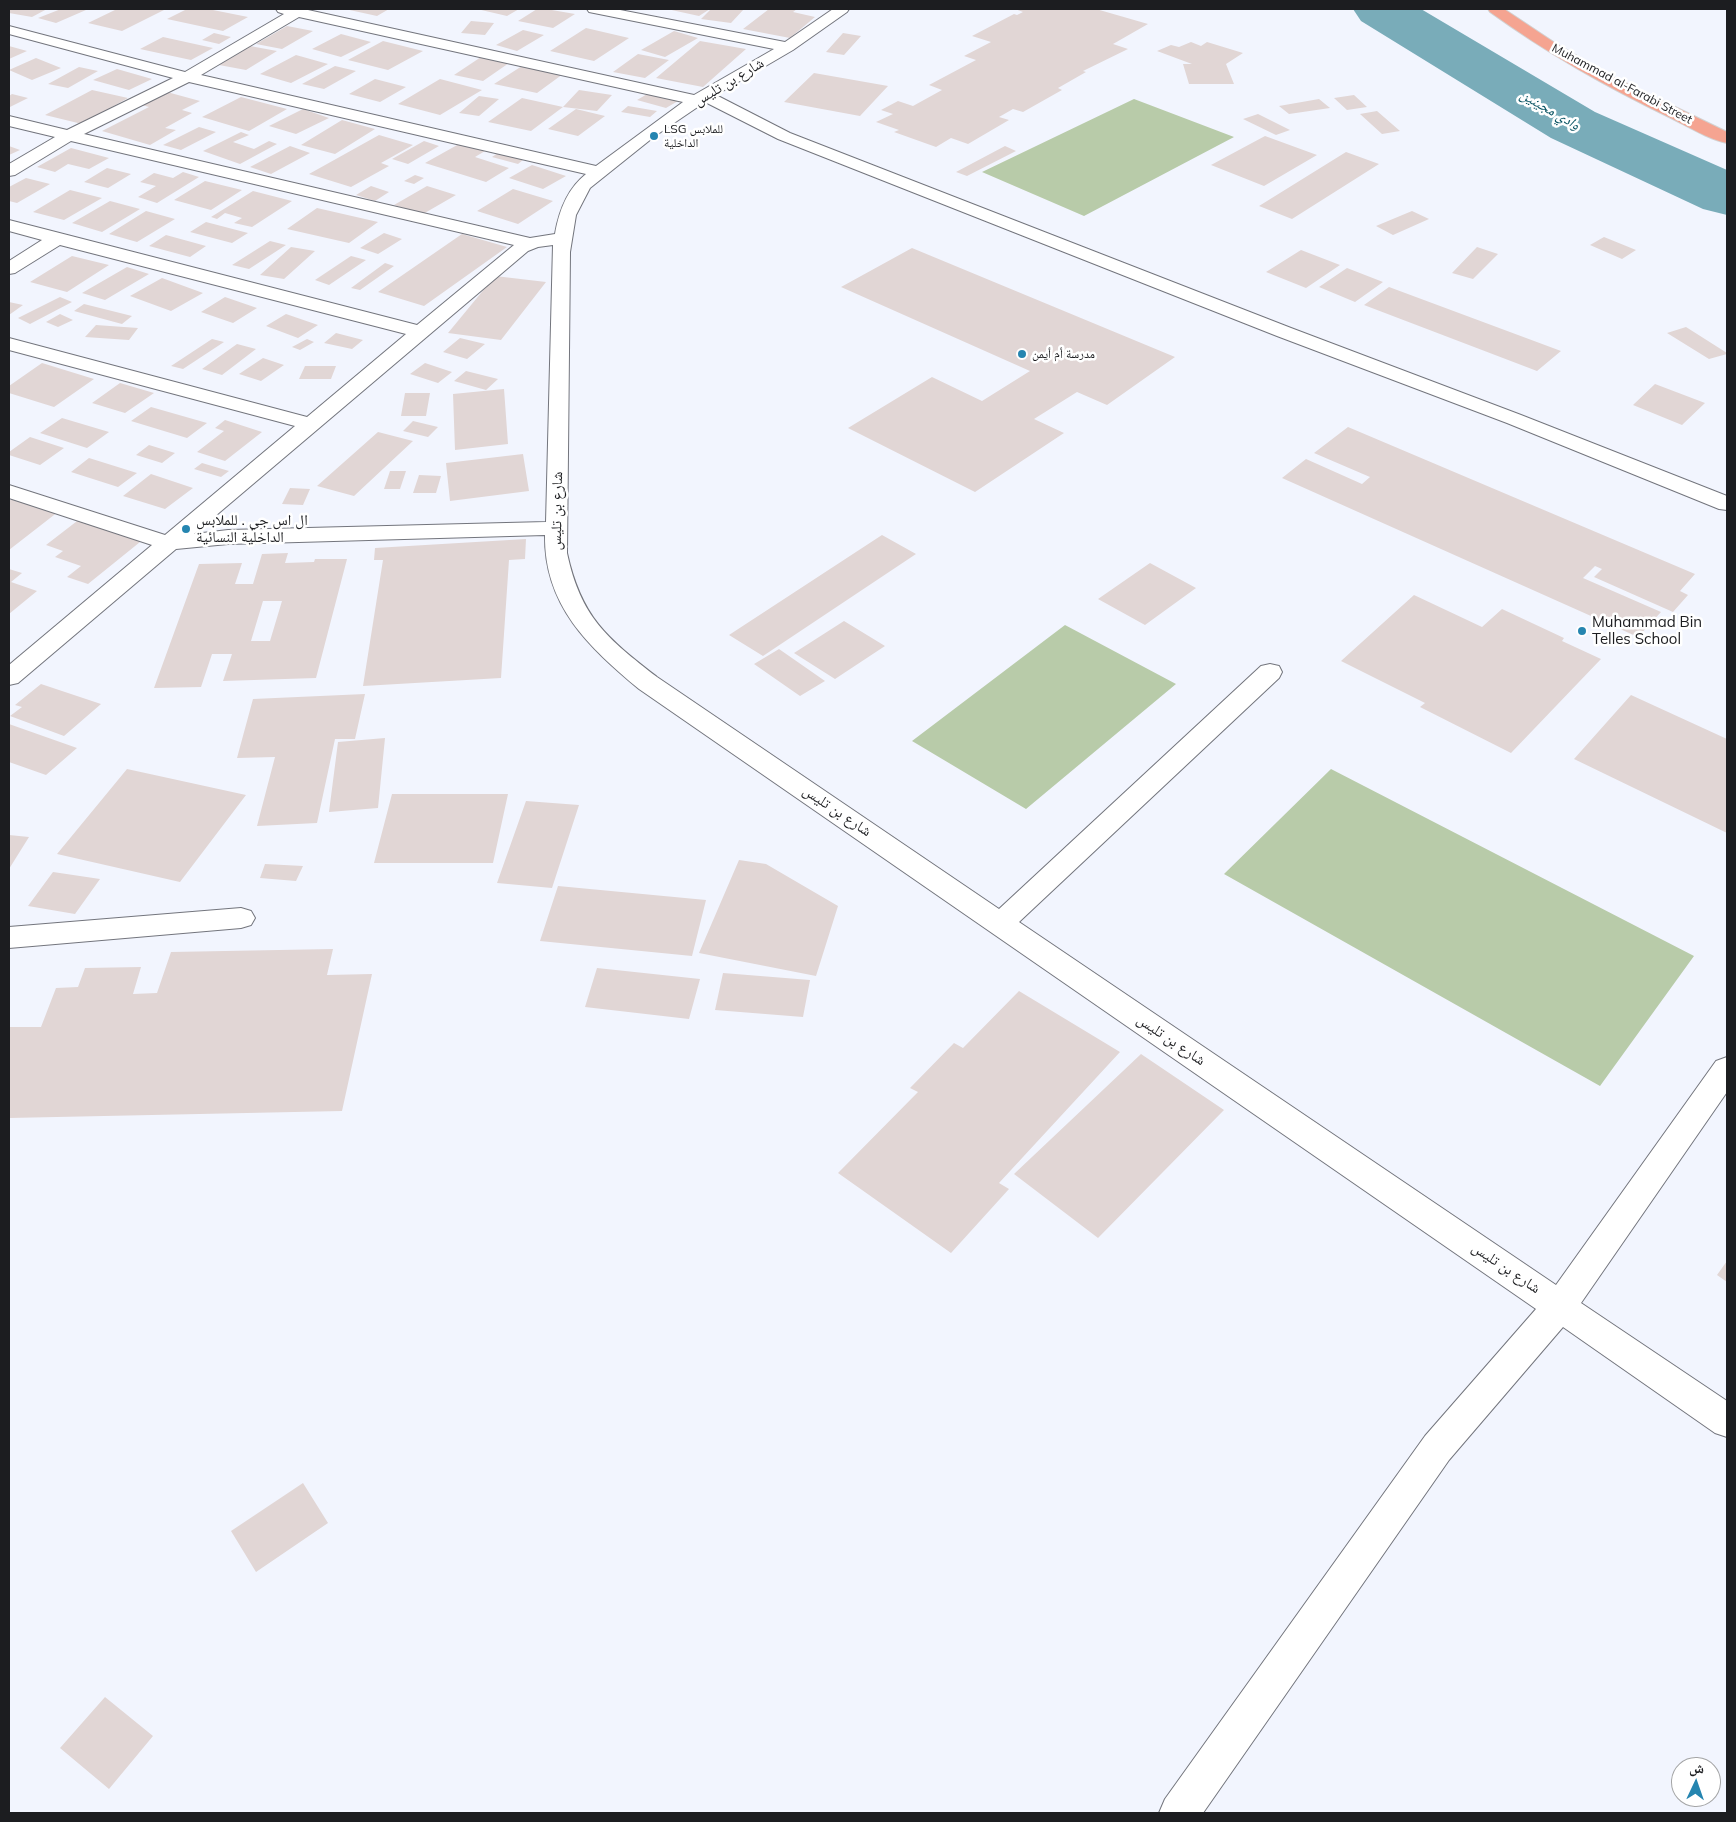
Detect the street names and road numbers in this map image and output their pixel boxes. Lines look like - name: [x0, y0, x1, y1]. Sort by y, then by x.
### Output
- street label: Muhammad al-Farabi Street: [1549, 41, 1695, 127]
- street label: شارع بن تليس: [691, 54, 767, 110]
- street label: شارع بن تليس: [547, 471, 567, 551]
- street label: شارع بن تليس: [799, 782, 875, 840]
- street label: شارع بن تليس: [1133, 1011, 1209, 1069]
- street label: شارع بن تليس: [1468, 1239, 1544, 1297]

